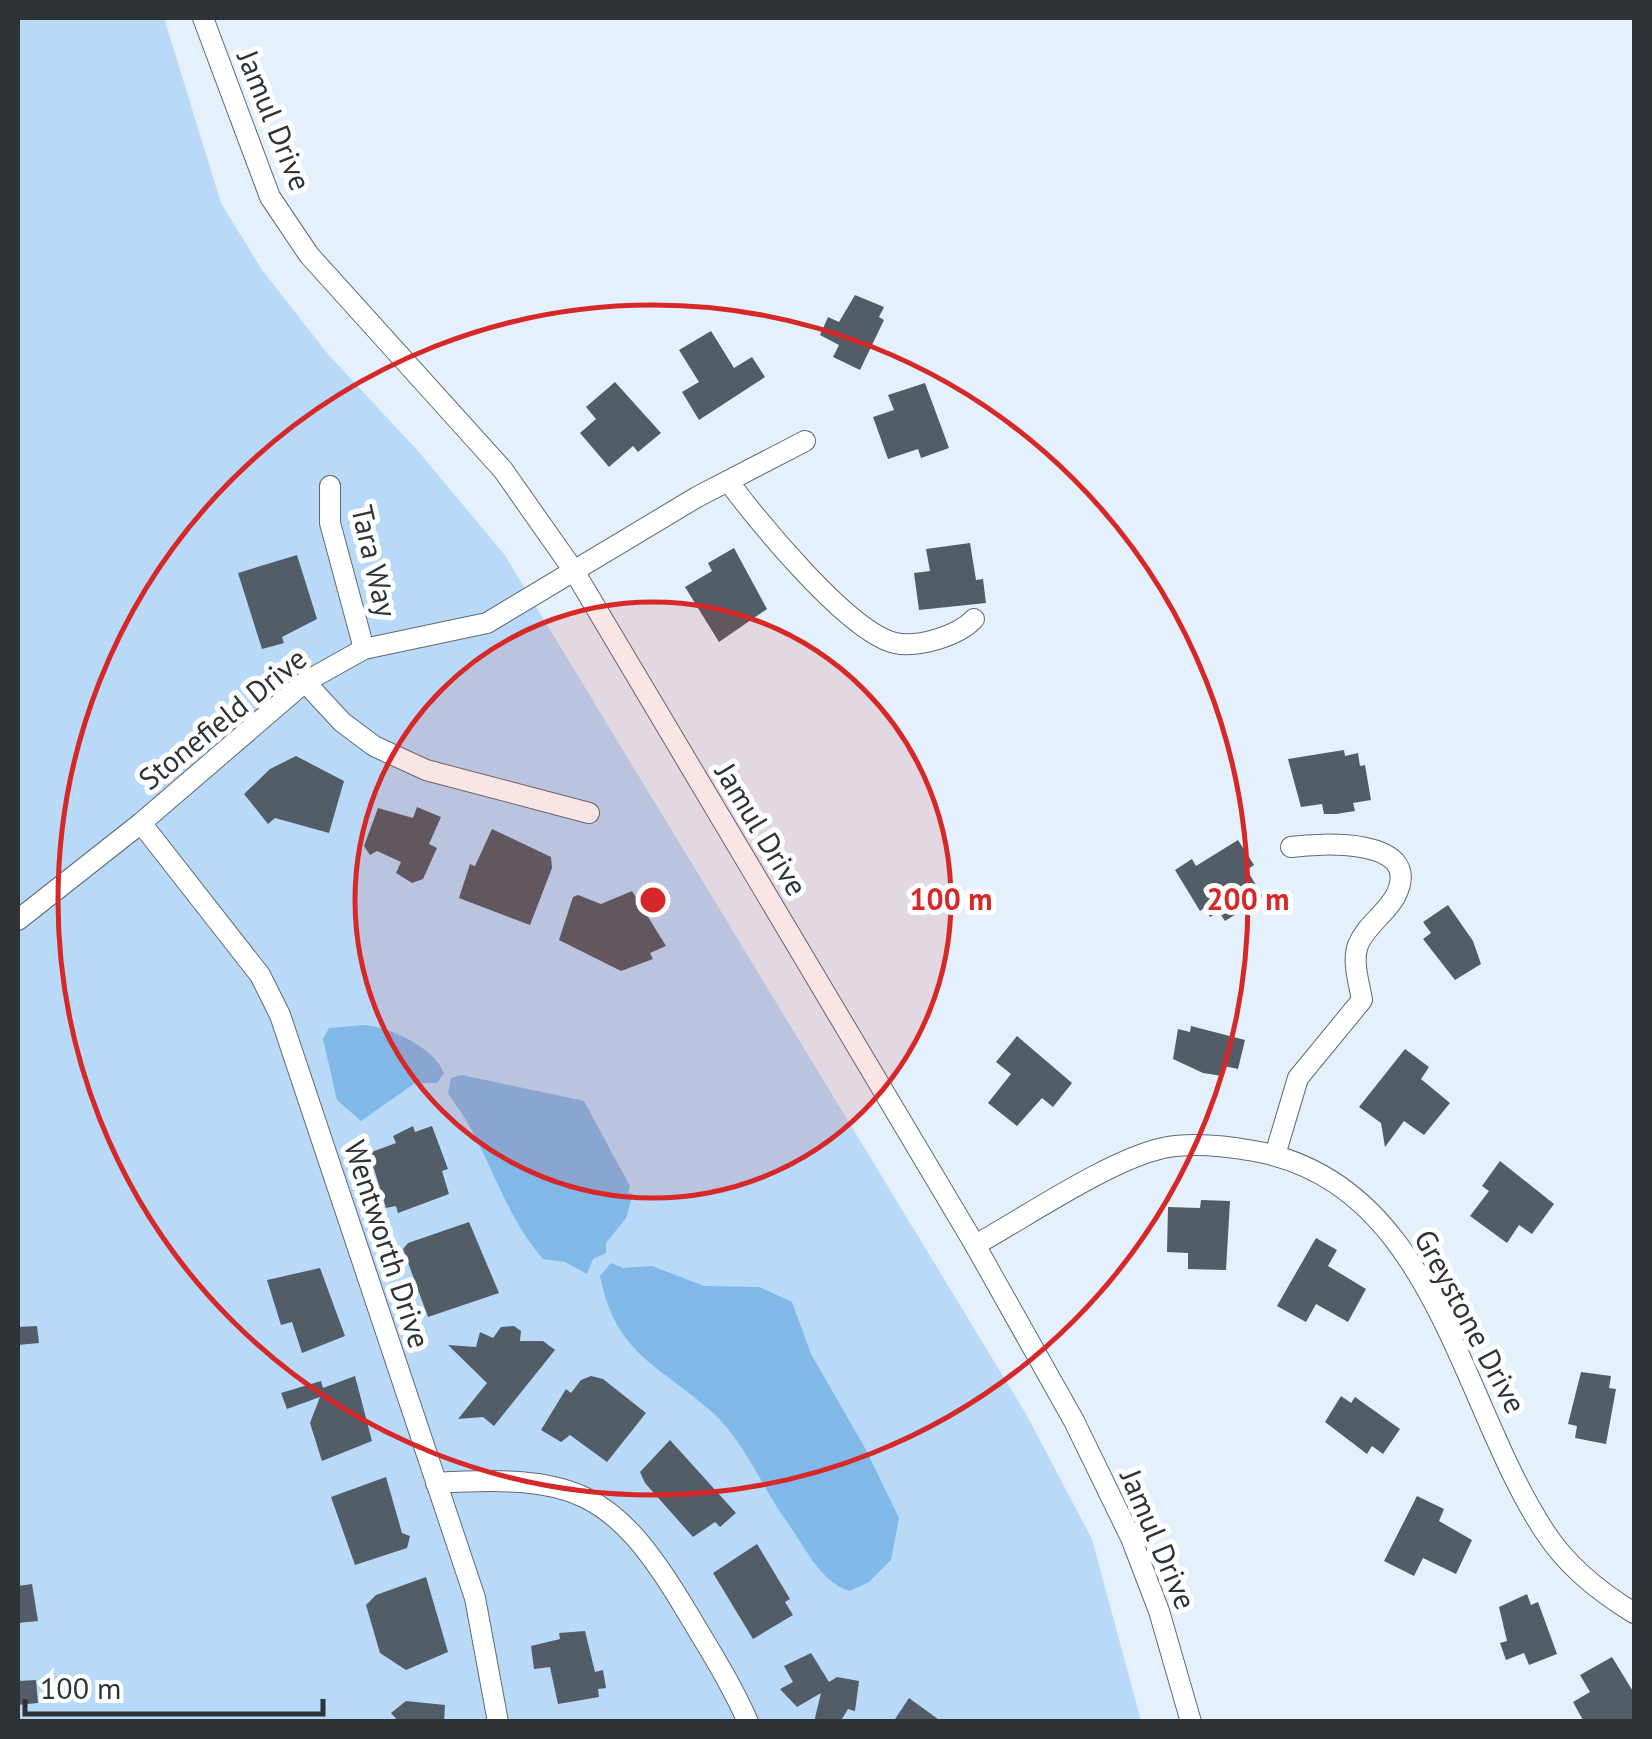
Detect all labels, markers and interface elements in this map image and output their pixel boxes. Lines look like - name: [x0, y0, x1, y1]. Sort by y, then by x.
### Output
- street label: Jamul Drive: [228, 42, 321, 196]
- street label: Tara Way: [343, 501, 407, 621]
- street label: Stonefield Drive: [130, 638, 314, 798]
- street label: Jamul Drive: [706, 754, 817, 903]
- text: 100 m: [910, 879, 992, 918]
- text: 200 m: [1207, 879, 1289, 918]
- centre of rings: [635, 882, 671, 918]
- street label: Wentworth Drive: [336, 1135, 440, 1353]
- street label: Greystone Drive: [1406, 1222, 1536, 1420]
- street label: Jamul Drive: [1111, 1461, 1206, 1615]
- scale bar: [25, 1654, 322, 1716]
- text: 100 m: [40, 1668, 121, 1707]

